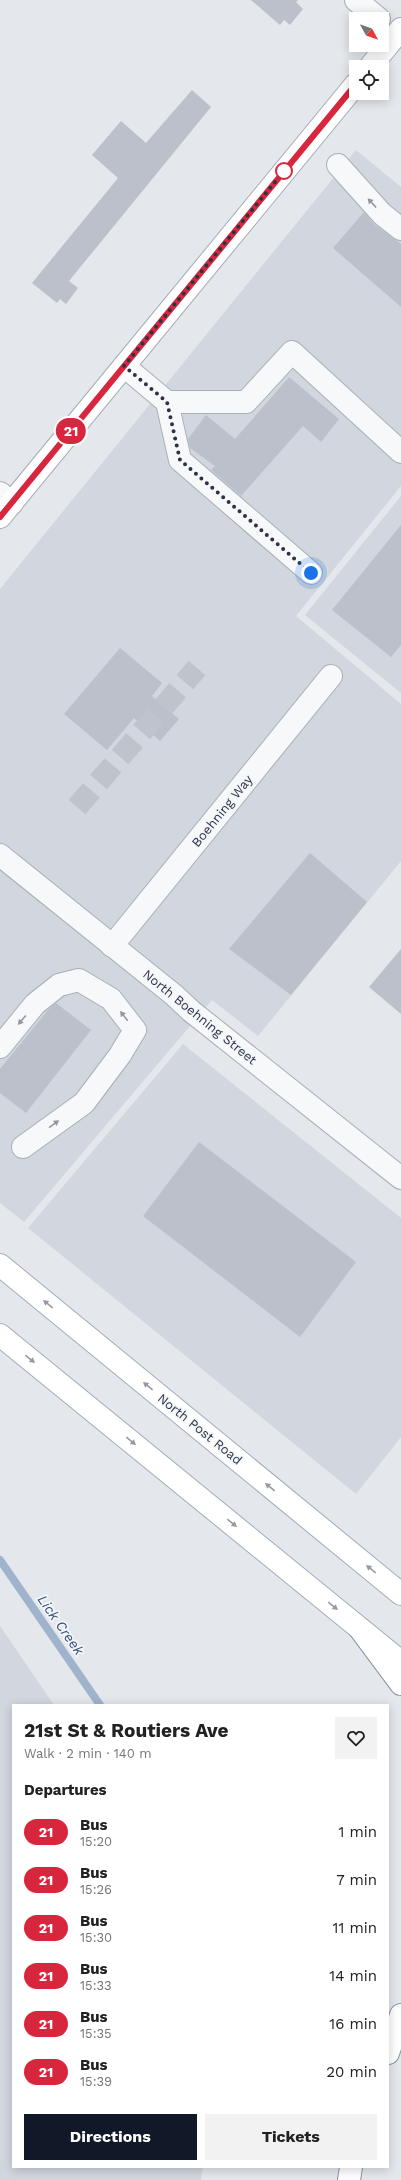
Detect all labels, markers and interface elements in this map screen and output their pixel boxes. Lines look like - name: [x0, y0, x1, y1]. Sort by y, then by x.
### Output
- north arrow: [349, 12, 389, 52]
- map controls: [349, 12, 389, 100]
- button: locate: [349, 60, 389, 100]
- unlabelled marker: [275, 162, 293, 180]
- one-way arrow: [367, 198, 377, 208]
- line badge: 21: [53, 418, 89, 444]
- text: 21: [64, 423, 78, 439]
- your location: [301, 563, 321, 583]
- street label: Boehning Way: [188, 772, 256, 850]
- street label: North Boehning Street: [140, 967, 260, 1068]
- one-way arrow: [119, 1010, 128, 1021]
- one-way arrow: [18, 1015, 27, 1026]
- one-way arrow: [49, 1120, 60, 1128]
- one-way arrow: [42, 1300, 53, 1308]
- one-way arrow: [25, 1355, 36, 1364]
- one-way arrow: [143, 1382, 154, 1391]
- street label: North Post Road: [155, 1390, 245, 1468]
- one-way arrow: [126, 1437, 137, 1446]
- one-way arrow: [265, 1482, 276, 1491]
- one-way arrow: [227, 1519, 238, 1528]
- one-way arrow: [365, 1565, 376, 1573]
- water label: Lick Creek: [34, 1592, 88, 1658]
- one-way arrow: [327, 1601, 338, 1610]
- button: heart: [335, 1717, 377, 1759]
- text: 21st St & Routiers Ave: [24, 1719, 229, 1742]
- text: Walk · 2 min · 140 m: [24, 1746, 152, 1761]
- text: Departures: [24, 1781, 107, 1799]
- text: Bus: [80, 1816, 108, 1834]
- text: 1 min: [338, 1823, 377, 1841]
- text: 21: [39, 1824, 53, 1840]
- text: 15:20: [80, 1834, 112, 1849]
- text: Bus: [80, 1864, 108, 1882]
- text: 7 min: [336, 1871, 377, 1889]
- text: 21: [39, 1872, 53, 1888]
- text: 15:26: [80, 1882, 112, 1897]
- text: Bus: [80, 1912, 108, 1930]
- text: 11 min: [333, 1919, 377, 1937]
- text: 21: [39, 1920, 53, 1936]
- text: 15:30: [80, 1930, 112, 1945]
- text: Bus: [80, 1960, 108, 1978]
- text: 14 min: [329, 1967, 377, 1985]
- text: 21: [39, 1968, 53, 1984]
- text: 15:33: [80, 1978, 112, 1993]
- text: Bus: [80, 2008, 108, 2026]
- text: 16 min: [329, 2015, 377, 2033]
- text: 21: [39, 2016, 53, 2032]
- text: 15:35: [80, 2026, 112, 2041]
- text: Bus: [80, 2056, 108, 2074]
- text: 20 min: [326, 2063, 377, 2081]
- text: 21: [39, 2064, 53, 2080]
- text: 15:39: [80, 2074, 112, 2089]
- button: Directions: [24, 2114, 197, 2160]
- button: Tickets: [205, 2114, 377, 2160]

